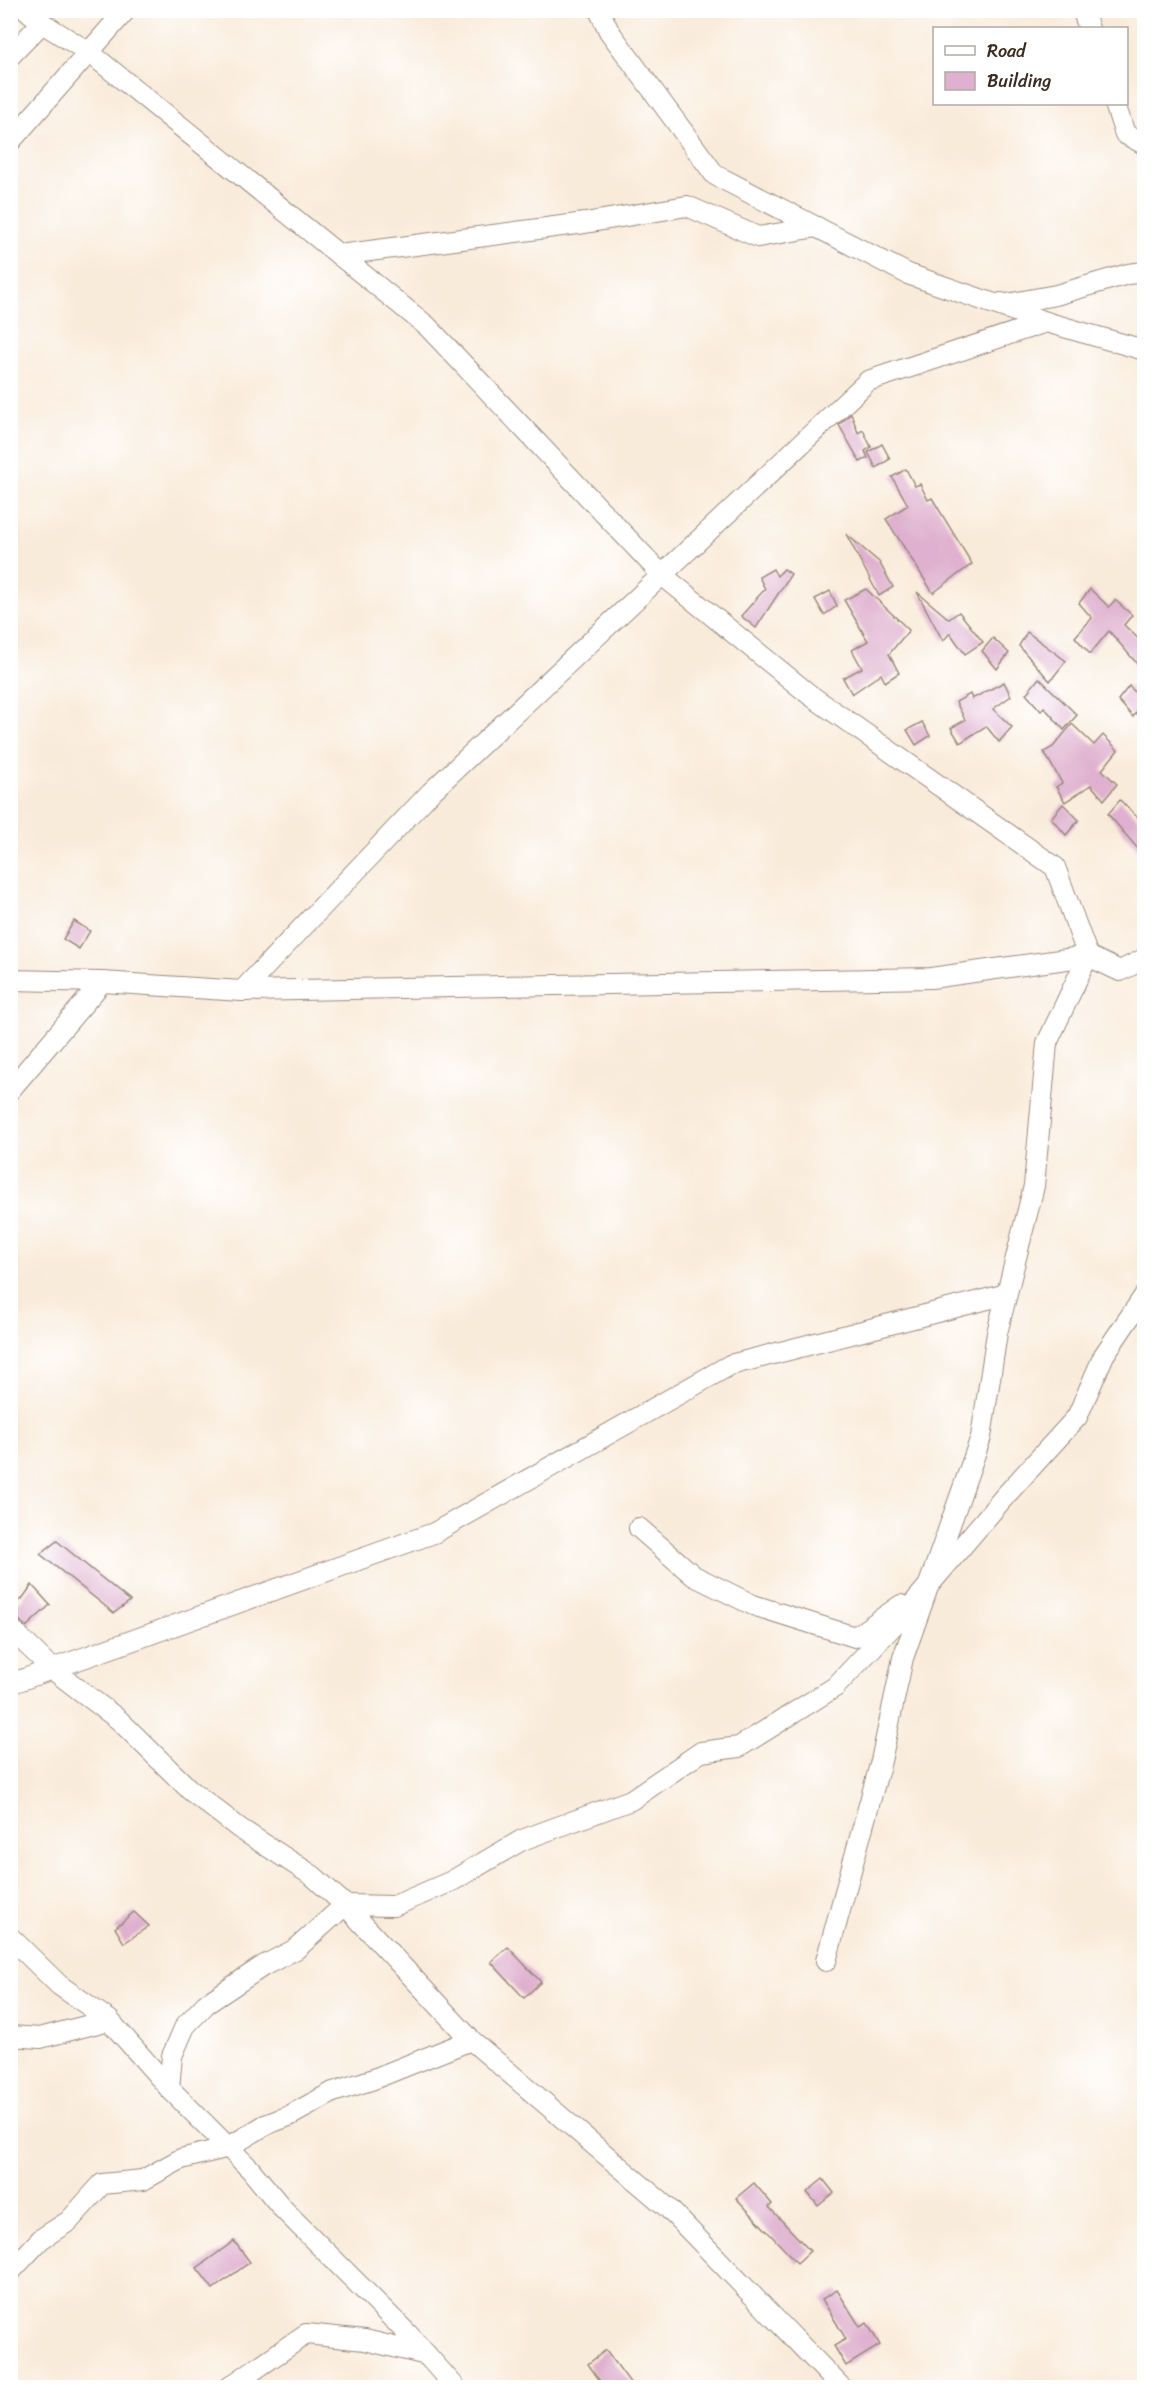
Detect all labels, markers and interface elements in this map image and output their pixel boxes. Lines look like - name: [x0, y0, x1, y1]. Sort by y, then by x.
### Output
- legend: [933, 27, 1128, 105]
- text: Road: [987, 35, 1027, 67]
- text: Building: [987, 65, 1051, 97]

